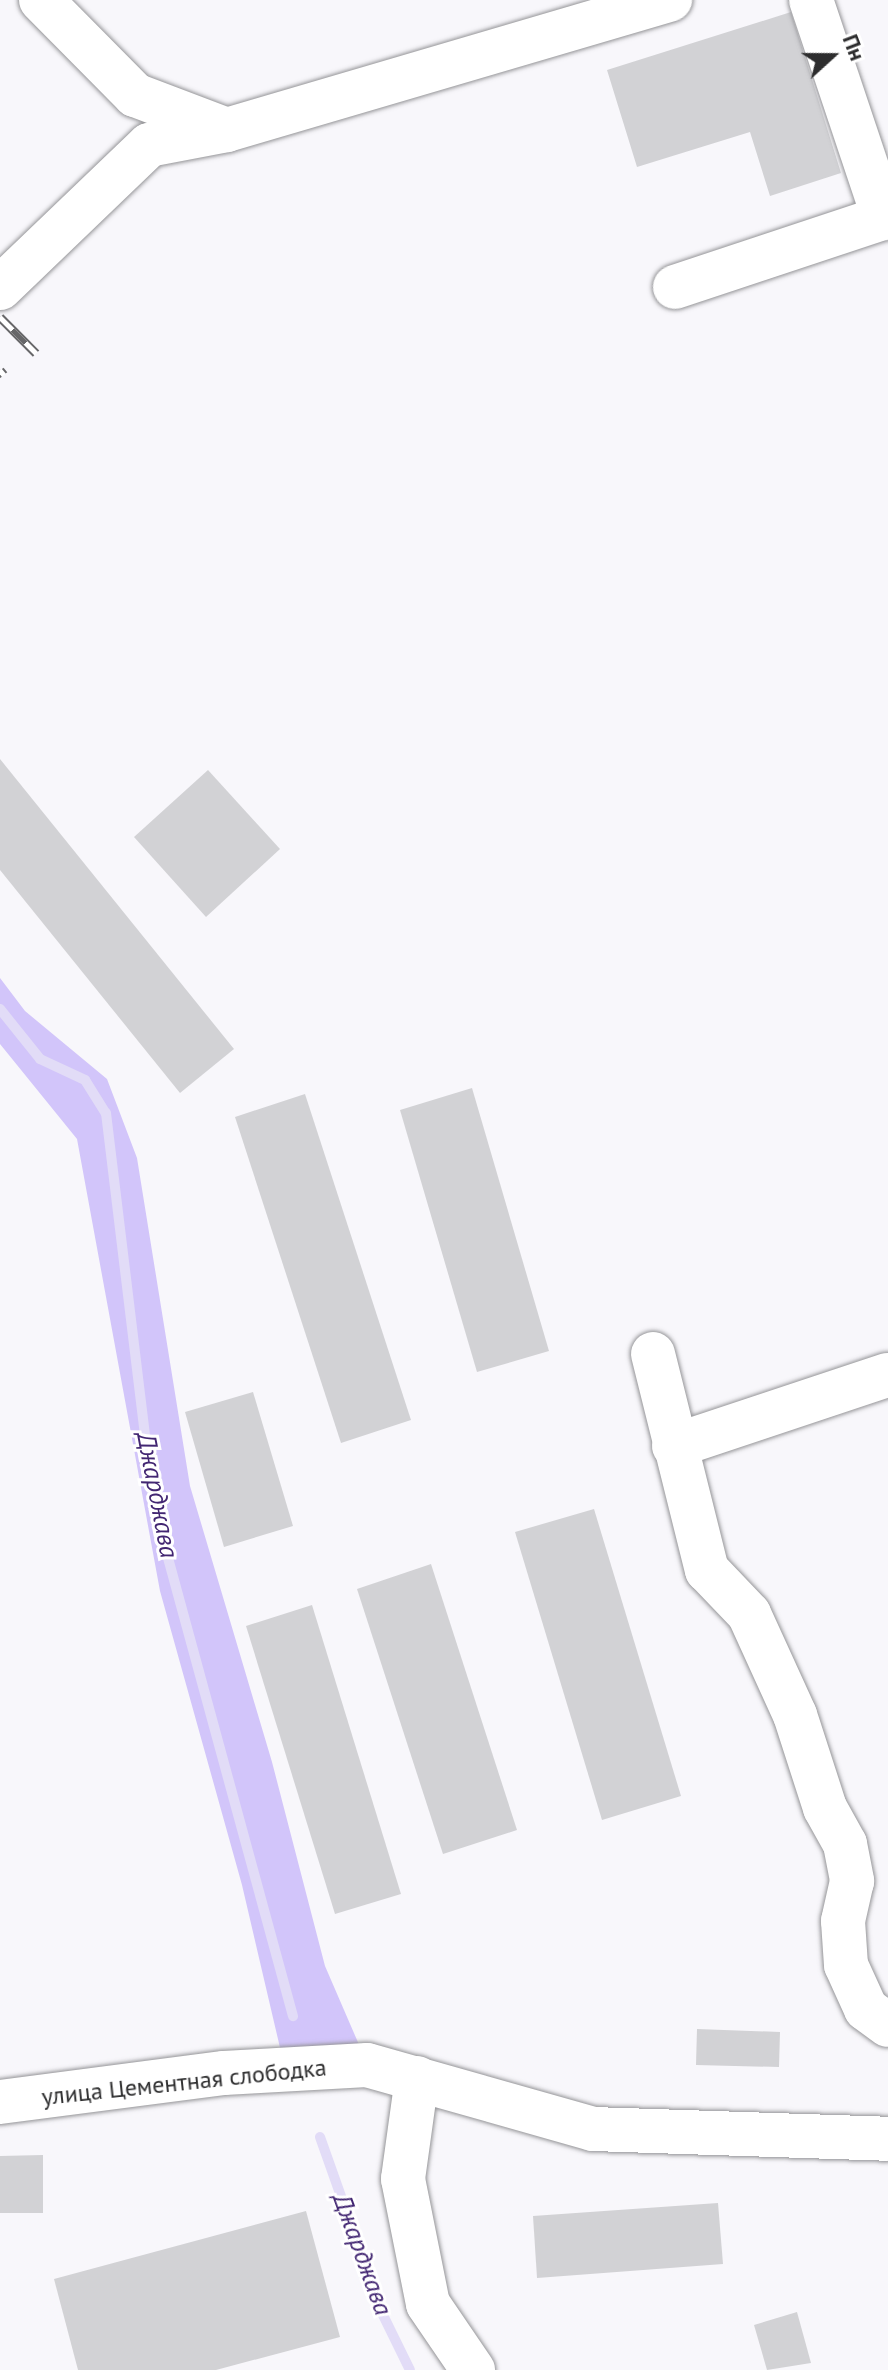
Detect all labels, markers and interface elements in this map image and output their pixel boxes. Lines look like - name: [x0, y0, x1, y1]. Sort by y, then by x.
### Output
- north arrow: [792, 16, 872, 96]
- text: Пн: [837, 30, 872, 64]
- water label: Джарджава: [131, 1429, 185, 1561]
- street label: улица Цементная слободка: [40, 2053, 328, 2111]
- water label: Джарджава: [327, 2189, 399, 2319]

